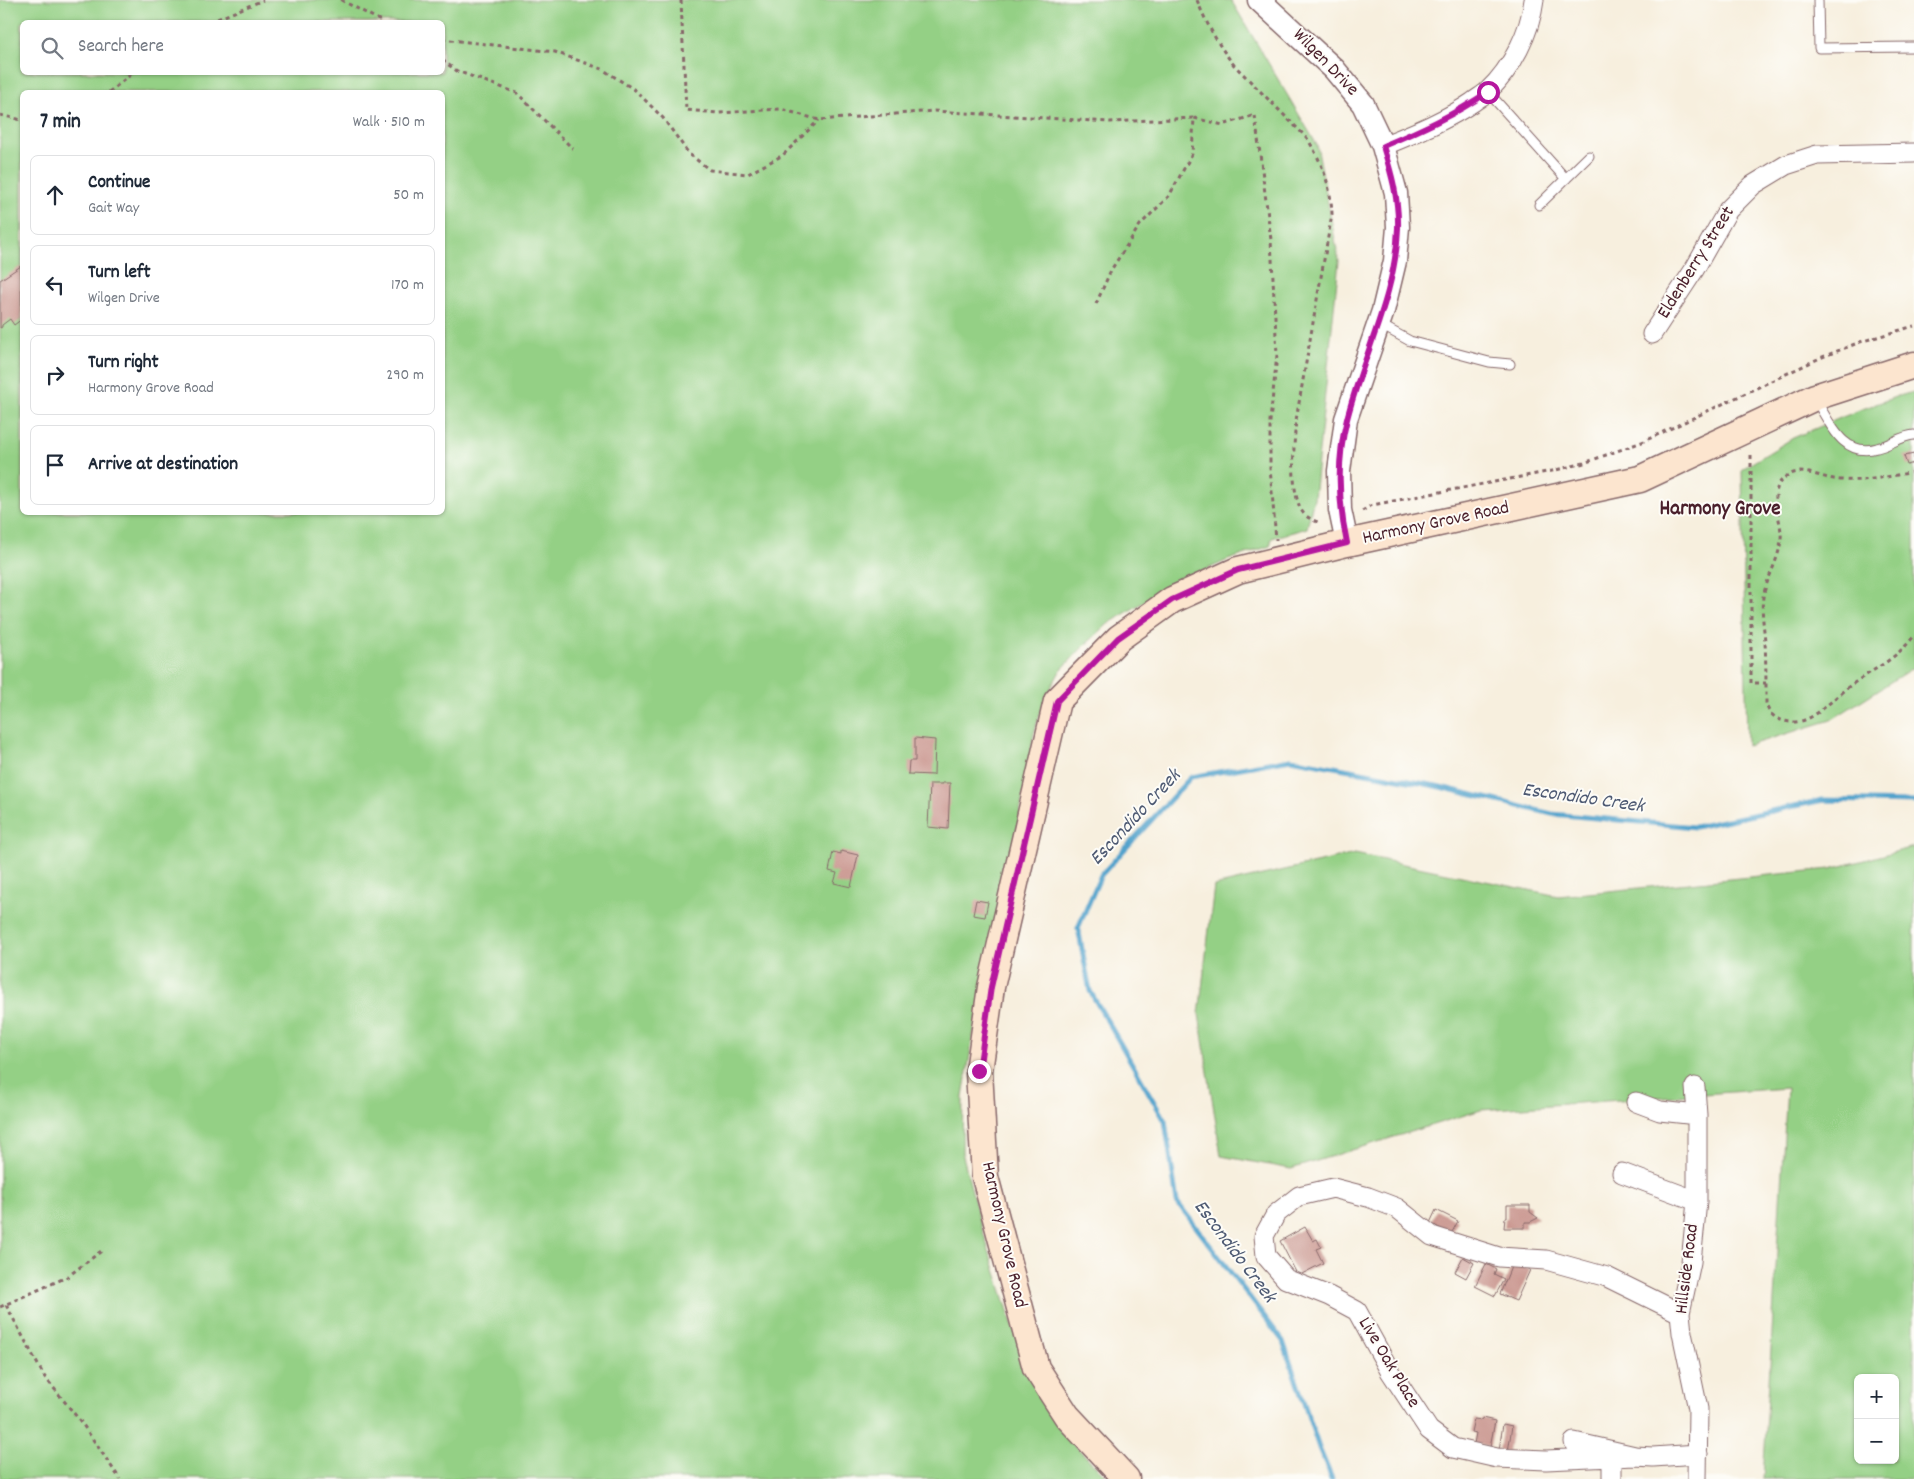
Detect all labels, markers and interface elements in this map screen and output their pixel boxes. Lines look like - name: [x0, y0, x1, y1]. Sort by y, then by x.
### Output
- search box: [20, 20, 445, 75]
- street label: Wilgen Drive: [1286, 23, 1364, 103]
- icon: search: [38, 34, 66, 62]
- text: Search here: [78, 34, 164, 61]
- route start: [1477, 81, 1500, 104]
- text: 7 min: [40, 108, 81, 138]
- text: Walk · 510 m: [353, 111, 425, 134]
- text: Continue: [88, 170, 150, 197]
- icon: ahead: [41, 181, 69, 209]
- text: 50 m: [393, 184, 424, 207]
- text: Gait Way: [88, 197, 139, 220]
- street label: Eldenberry Street: [1652, 202, 1742, 324]
- text: Turn left: [88, 260, 151, 287]
- icon: left: [41, 271, 69, 299]
- text: 170 m: [391, 274, 424, 297]
- text: Wilgen Drive: [88, 287, 160, 310]
- text: Turn right: [88, 350, 159, 377]
- icon: right: [41, 361, 69, 389]
- text: 290 m: [386, 364, 424, 387]
- text: Harmony Grove Road: [88, 377, 214, 400]
- icon: arrive: [41, 451, 69, 479]
- text: Arrive at destination: [88, 452, 238, 479]
- street label: Harmony Grove Road: [1360, 495, 1512, 553]
- district label: Harmony Grove: [1660, 495, 1780, 525]
- water label: Escondido Creek: [1084, 762, 1189, 872]
- water label: Escondido Creek: [1520, 777, 1647, 822]
- route end: [968, 1060, 991, 1083]
- street label: Harmony Grove Road: [973, 1159, 1033, 1311]
- water label: Escondido Creek: [1186, 1195, 1283, 1311]
- street label: Hillside Road: [1669, 1222, 1707, 1316]
- street label: Live Oak Place: [1350, 1312, 1426, 1414]
- map controls: [1854, 1374, 1899, 1464]
- button: +: [1854, 1374, 1899, 1419]
- button: −: [1854, 1419, 1899, 1464]

